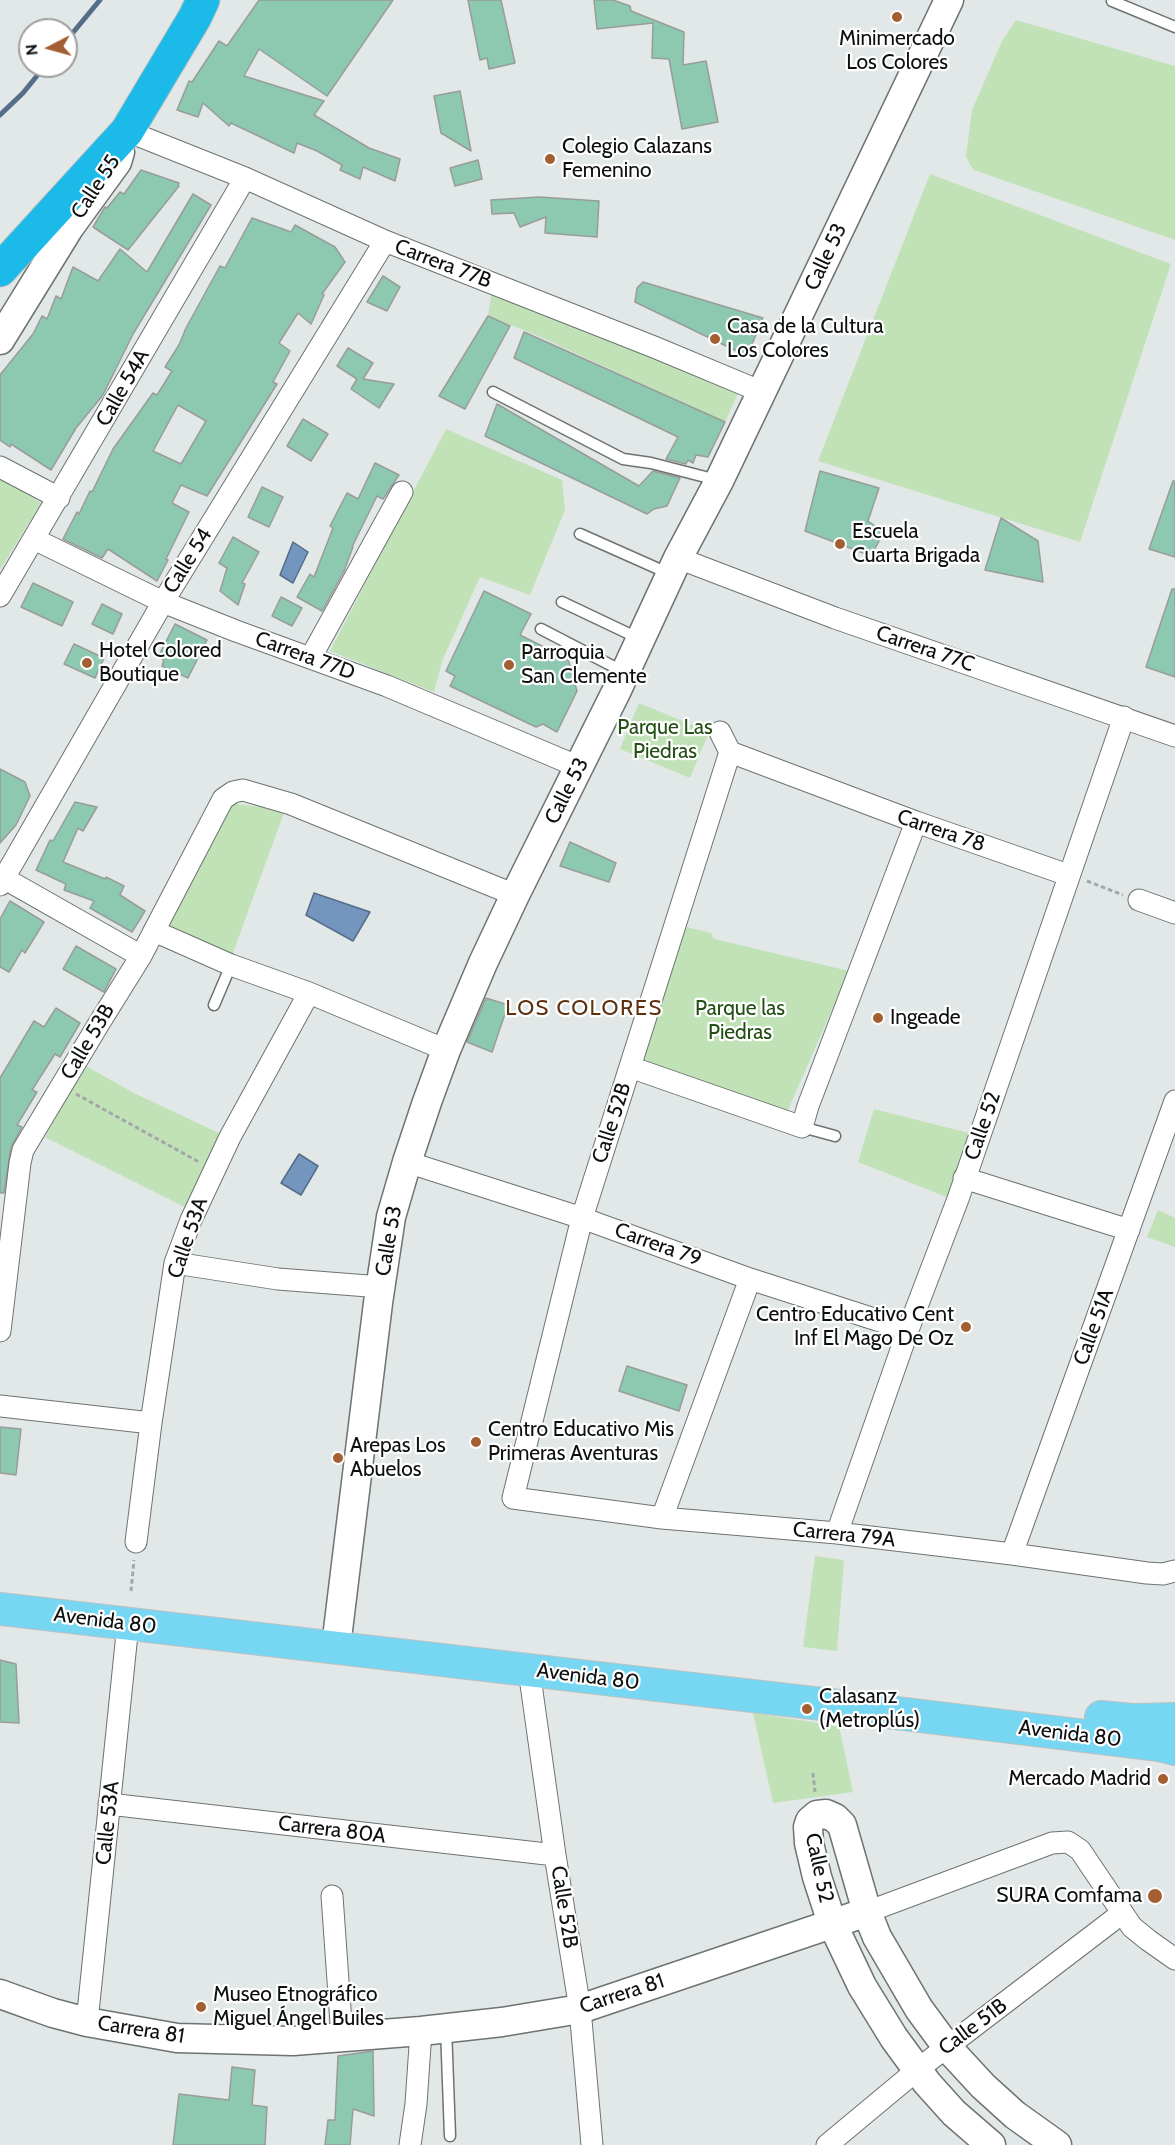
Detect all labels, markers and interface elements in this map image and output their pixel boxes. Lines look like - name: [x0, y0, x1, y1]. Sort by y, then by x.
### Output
- marker: Minimercado Los Colores: [890, 10, 904, 24]
- north arrow: [18, 18, 78, 78]
- place label: Minimercado Los Colores: [839, 26, 955, 76]
- text: N: [22, 43, 42, 56]
- place label: Colegio Calazans Femenino: [562, 134, 712, 184]
- street label: Calle 55: [66, 150, 126, 224]
- marker: Colegio Calazans Femenino: [543, 152, 557, 166]
- street label: Calle 53: [800, 219, 852, 295]
- street label: Carrera 77B: [391, 234, 495, 294]
- place label: Casa de la Cultura Los Colores: [727, 314, 884, 364]
- marker: Casa de la Cultura Los Colores: [708, 332, 722, 346]
- street label: Calle 54A: [91, 345, 155, 431]
- place label: Escuela Cuarta Brigada: [852, 519, 980, 569]
- street label: Calle 54: [158, 524, 218, 598]
- marker: Escuela Cuarta Brigada: [833, 537, 847, 551]
- street label: Carrera 77C: [873, 620, 977, 678]
- street label: Carrera 77D: [252, 626, 358, 686]
- place label: Hotel Colored Boutique: [99, 638, 222, 688]
- place label: Parroquia San Clemente: [521, 640, 647, 690]
- marker: Hotel Colored Boutique: [80, 656, 94, 670]
- marker: Parroquia San Clemente: [502, 658, 516, 672]
- park label: Parque Las Piedras: [617, 715, 713, 765]
- street label: Calle 53: [540, 754, 594, 828]
- street label: Carrera 78: [894, 804, 988, 858]
- district label: LOS COLORES: [505, 996, 663, 1022]
- park label: Parque las Piedras: [695, 996, 785, 1046]
- street label: Calle 53B: [56, 1000, 120, 1084]
- place label: Ingeade: [890, 1005, 961, 1031]
- marker: Ingeade: [871, 1011, 885, 1025]
- street label: Calle 52B: [587, 1080, 637, 1166]
- street label: Calle 52: [960, 1088, 1006, 1164]
- street label: Calle 53A: [162, 1194, 214, 1282]
- street label: Calle 53: [370, 1204, 408, 1278]
- street label: Carrera 79: [611, 1218, 705, 1272]
- street label: Calle 51A: [1069, 1285, 1119, 1369]
- place label: Centro Educativo Cent Inf El Mago De Oz: [756, 1302, 954, 1352]
- marker: Centro Educativo Cent Inf El Mago De Oz: [959, 1320, 973, 1334]
- place label: Centro Educativo Mis Primeras Aventuras: [488, 1417, 674, 1467]
- place label: Arepas Los Abuelos: [350, 1433, 446, 1483]
- marker: Centro Educativo Mis Primeras Aventuras: [469, 1435, 483, 1449]
- marker: Arepas Los Abuelos: [331, 1451, 345, 1465]
- street label: Carrera 79A: [791, 1517, 897, 1553]
- street label: Avenida 80: [52, 1602, 158, 1640]
- street label: Avenida 80: [535, 1658, 641, 1696]
- place label: Calasanz (Metroplús): [819, 1684, 920, 1734]
- marker: Calasanz (Metroplús): [800, 1702, 814, 1716]
- street label: Avenida 80: [1017, 1715, 1123, 1753]
- place label: Mercado Madrid: [1008, 1766, 1151, 1792]
- marker: Mercado Madrid: [1156, 1772, 1170, 1786]
- street label: Calle 53A: [91, 1780, 125, 1866]
- street label: Carrera 80A: [277, 1811, 387, 1849]
- street label: Calle 52: [799, 1831, 839, 1905]
- street label: Calle 52B: [545, 1864, 583, 1950]
- place label: SURA Comfama: [996, 1883, 1142, 1909]
- marker: SURA Comfama: [1146, 1887, 1164, 1905]
- street label: Carrera 81: [576, 1968, 668, 2020]
- place label: Museo Etnográfico Miguel Ángel Builes: [213, 1982, 384, 2032]
- street label: Calle 51B: [934, 1993, 1012, 2061]
- marker: Museo Etnográfico Miguel Ángel Builes: [194, 2000, 208, 2014]
- street label: Carrera 81: [96, 2011, 186, 2049]

